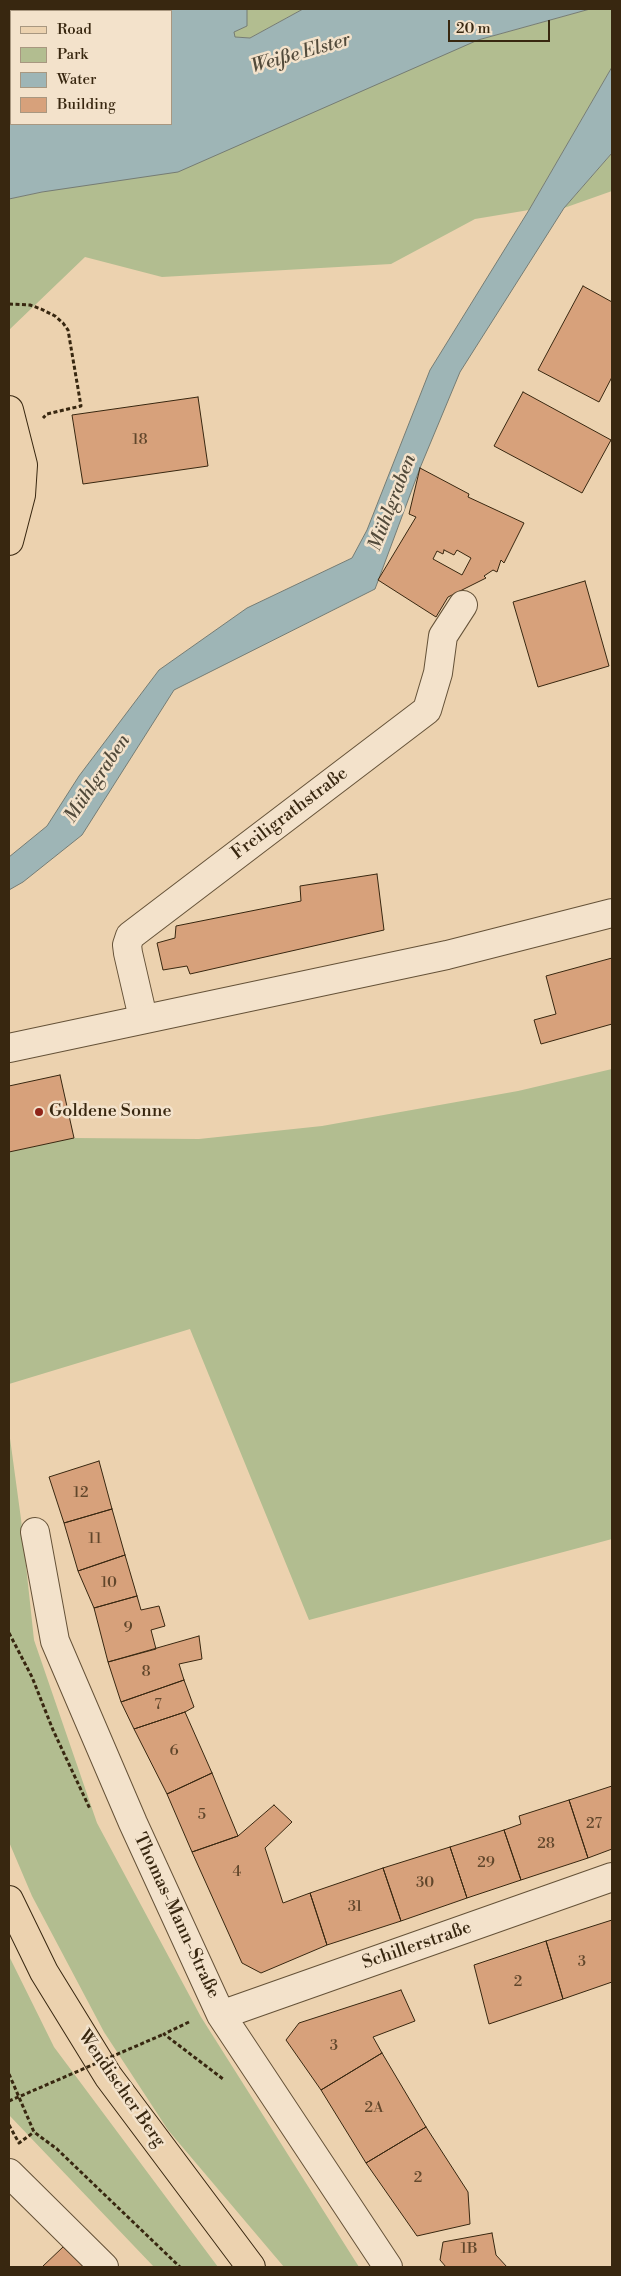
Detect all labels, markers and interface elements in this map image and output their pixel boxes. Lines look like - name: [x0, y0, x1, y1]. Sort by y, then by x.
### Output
- legend: [10, 10, 172, 125]
- scale bar: [451, 10, 554, 42]
- text: 20 m: [456, 19, 491, 38]
- text: Road: [57, 20, 92, 39]
- water label: Weiße Elster: [249, 29, 353, 79]
- text: Park: [57, 45, 88, 64]
- text: Water: [57, 70, 96, 89]
- text: Building: [57, 95, 116, 114]
- house number: 18: [132, 431, 148, 449]
- water label: Mühlgraben: [364, 451, 422, 555]
- water label: Mühlgraben: [60, 730, 136, 828]
- street label: Freiligrathstraße: [228, 763, 352, 865]
- place label: Goldene Sonne: [49, 1101, 172, 1123]
- marker: Goldene Sonne: [33, 1106, 45, 1118]
- house number: 12: [73, 1484, 89, 1502]
- house number: 11: [88, 1530, 102, 1548]
- house number: 10: [101, 1574, 117, 1592]
- house number: 9: [123, 1619, 133, 1637]
- house number: 8: [141, 1663, 151, 1681]
- house number: 7: [154, 1696, 162, 1714]
- house number: 6: [169, 1742, 179, 1760]
- house number: 5: [198, 1806, 206, 1824]
- house number: 27: [586, 1815, 602, 1833]
- street label: Thomas-Mann-Straße: [128, 1830, 224, 2002]
- house number: 28: [537, 1835, 555, 1853]
- house number: 29: [477, 1854, 495, 1872]
- house number: 4: [233, 1863, 241, 1881]
- house number: 30: [416, 1874, 434, 1892]
- house number: 31: [348, 1898, 362, 1916]
- street label: Schillerstraße: [360, 1917, 474, 1975]
- house number: 3: [578, 1953, 586, 1971]
- house number: 2: [514, 1973, 522, 1991]
- street label: Wendischer Berg: [73, 2026, 169, 2152]
- house number: 3: [330, 2037, 338, 2055]
- house number: 2A: [365, 2099, 383, 2117]
- house number: 2: [414, 2169, 422, 2187]
- house number: 1B: [460, 2240, 478, 2258]

